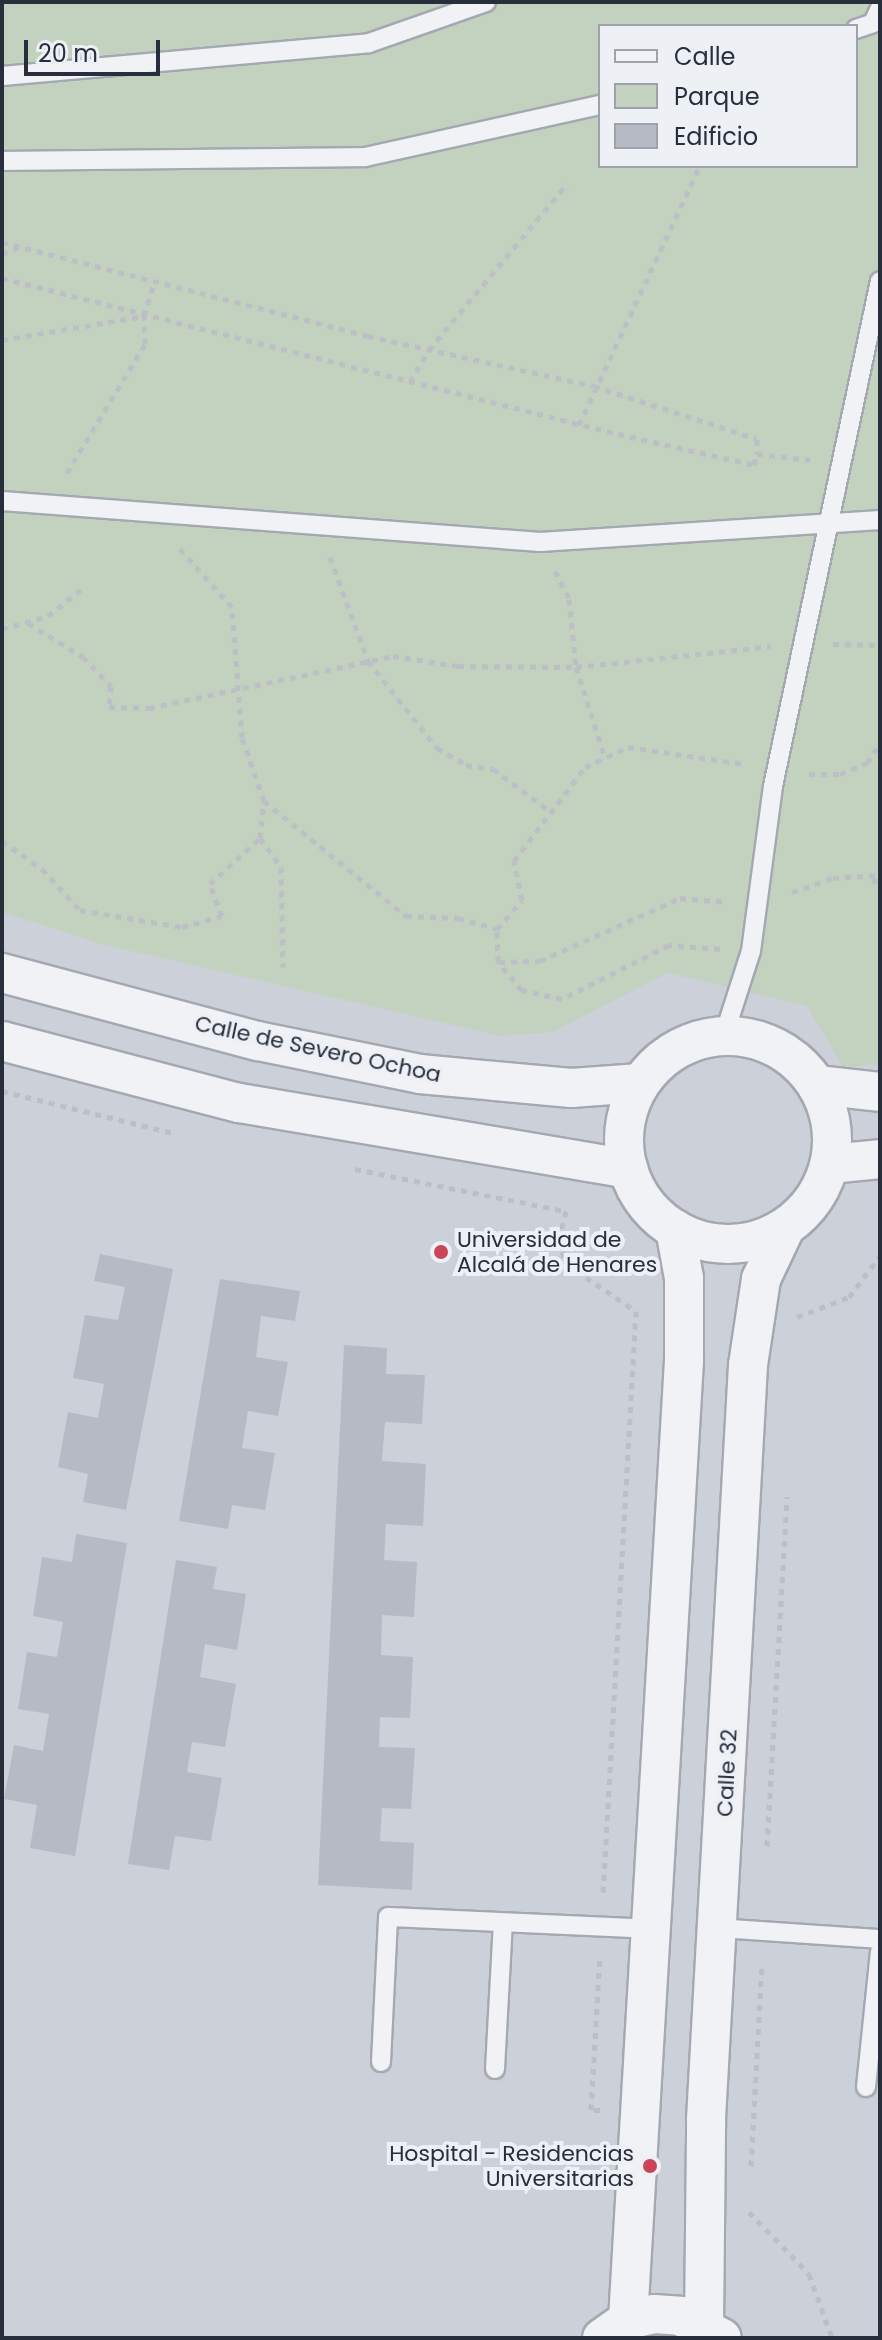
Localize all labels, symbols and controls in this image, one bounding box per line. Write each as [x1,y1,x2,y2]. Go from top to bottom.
scale bar [28,24,164,74]
legend [598,24,858,168]
text: 20 m [38,37,98,70]
text: Calle [674,40,735,73]
text: Parque [674,80,760,113]
text: Edificio [674,120,758,153]
street label: Calle de Severo Ochoa [193,1010,443,1088]
place label: Universidad de Alcalá de Henares [457,1226,657,1278]
marker: Universidad de Alcalá de Henares [432,1243,450,1261]
street label: Calle 32 [712,1728,742,1818]
place label: Hospital - Residencias Universitarias [389,2140,634,2192]
marker: Hospital - Residencias Universitarias [641,2157,659,2175]

